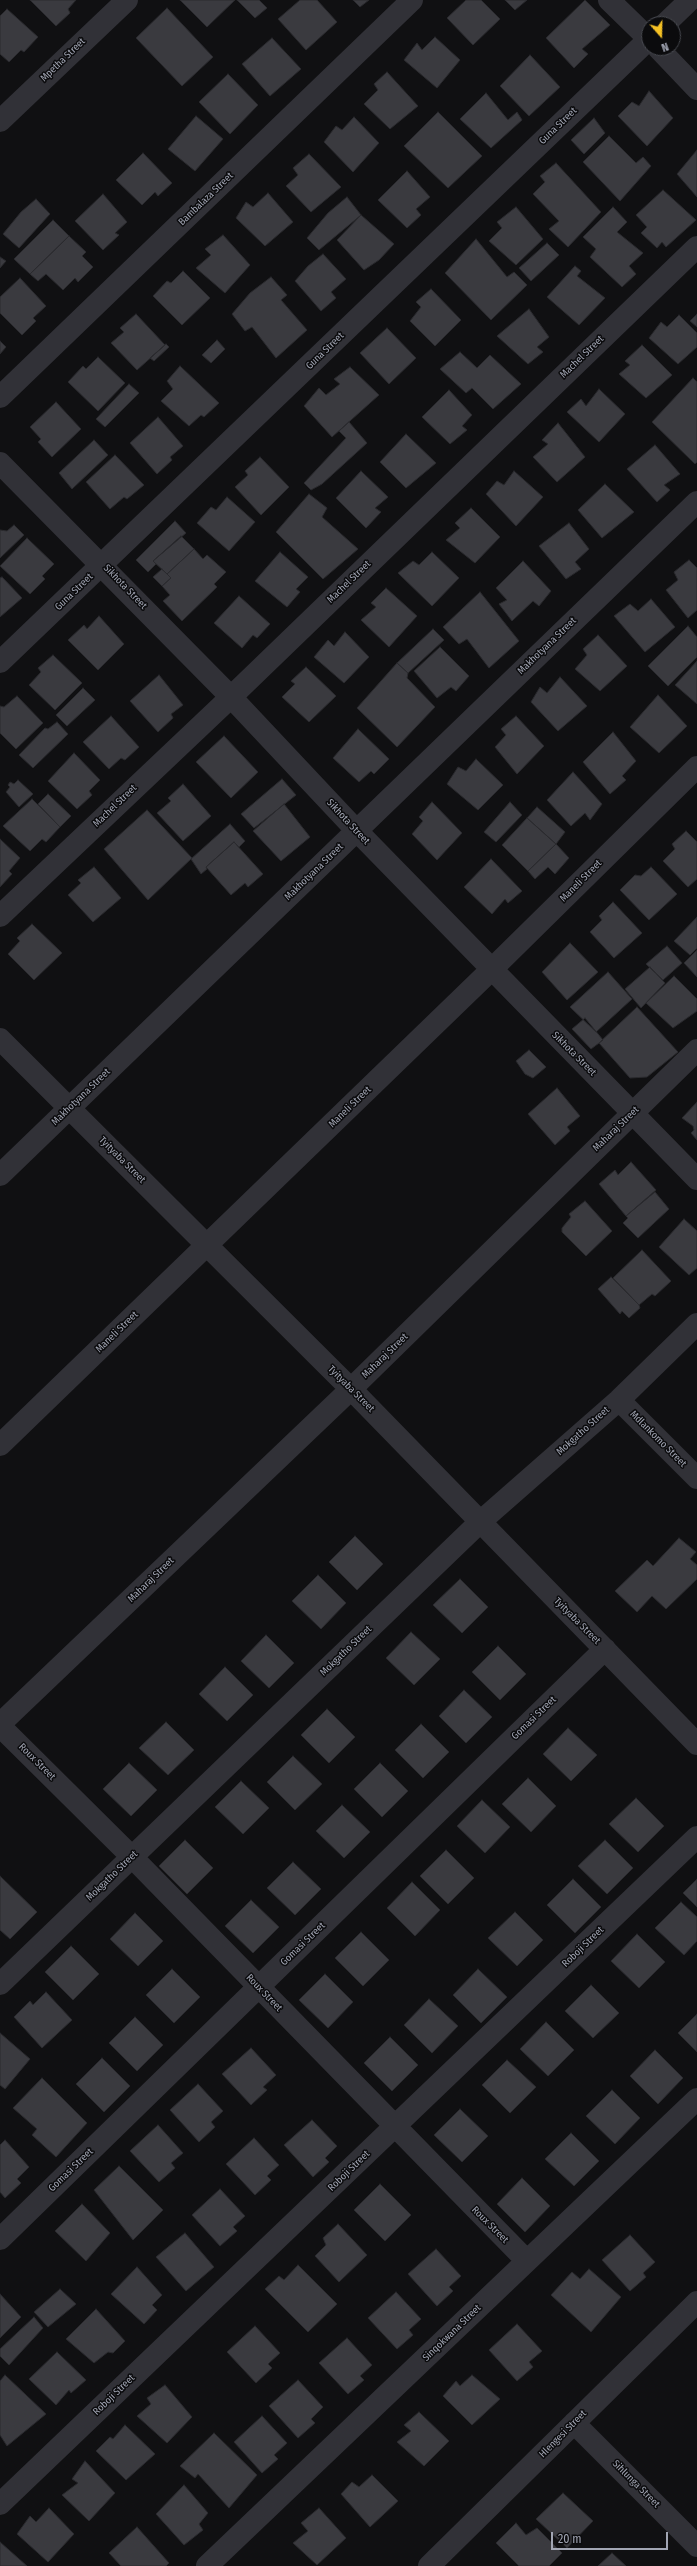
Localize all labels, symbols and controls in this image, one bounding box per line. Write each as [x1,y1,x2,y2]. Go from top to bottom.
north arrow [641,16,681,56]
street label: Mpetha Street [38,36,88,84]
text: N [660,40,670,54]
street label: Guna Street [537,105,579,147]
street label: Bambalaza Street [176,170,236,228]
street label: Guna Street [304,330,346,372]
street label: Machel Street [558,333,606,381]
street label: Machel Street [325,558,373,606]
street label: Sikhota Street [101,562,149,612]
street label: Guna Street [53,571,95,613]
street label: Makhotyana Street [515,615,579,677]
street label: Machel Street [91,782,139,830]
street label: Sikhota Street [324,797,372,847]
street label: Makhotyana Street [282,841,346,903]
street label: Maneli Street [558,858,604,904]
street label: Sikhota Street [549,1029,599,1079]
street label: Makhotyana Street [49,1066,113,1128]
street label: Maneli Street [326,1084,374,1130]
street label: Maharaj Street [590,1104,642,1154]
street label: Tyityaba Street [96,1134,148,1186]
street label: Maneli Street [93,1309,141,1355]
street label: Maharaj Street [359,1331,411,1381]
street label: Tyityaba Street [325,1363,377,1415]
street label: Mokgatho Street [554,1404,612,1458]
street label: Mdlankomo Street [627,1408,689,1470]
street label: Maharaj Street [125,1555,177,1605]
street label: Tyityaba Street [551,1595,603,1647]
street label: Mokgatho Street [318,1623,374,1679]
street label: Gomasi Street [509,1694,559,1742]
street label: Roux Street [16,1741,58,1783]
street label: Mokgatho Street [84,1848,140,1904]
street label: Gomasi Street [278,1920,328,1968]
street label: Roboji Street [560,1924,606,1970]
street label: Roux Street [243,1972,285,2014]
street label: Gomasi Street [46,2146,96,2194]
street label: Roboji Street [326,2148,372,2194]
street label: Roux Street [469,2204,511,2246]
street label: Sinqokwana Street [420,2302,484,2364]
street label: Roboji Street [91,2372,137,2418]
street label: Hlengesi Street [537,2408,589,2460]
street label: Sihlunga Street [610,2458,662,2510]
scale bar [553,2524,670,2550]
text: 20 m [558,2532,582,2546]

